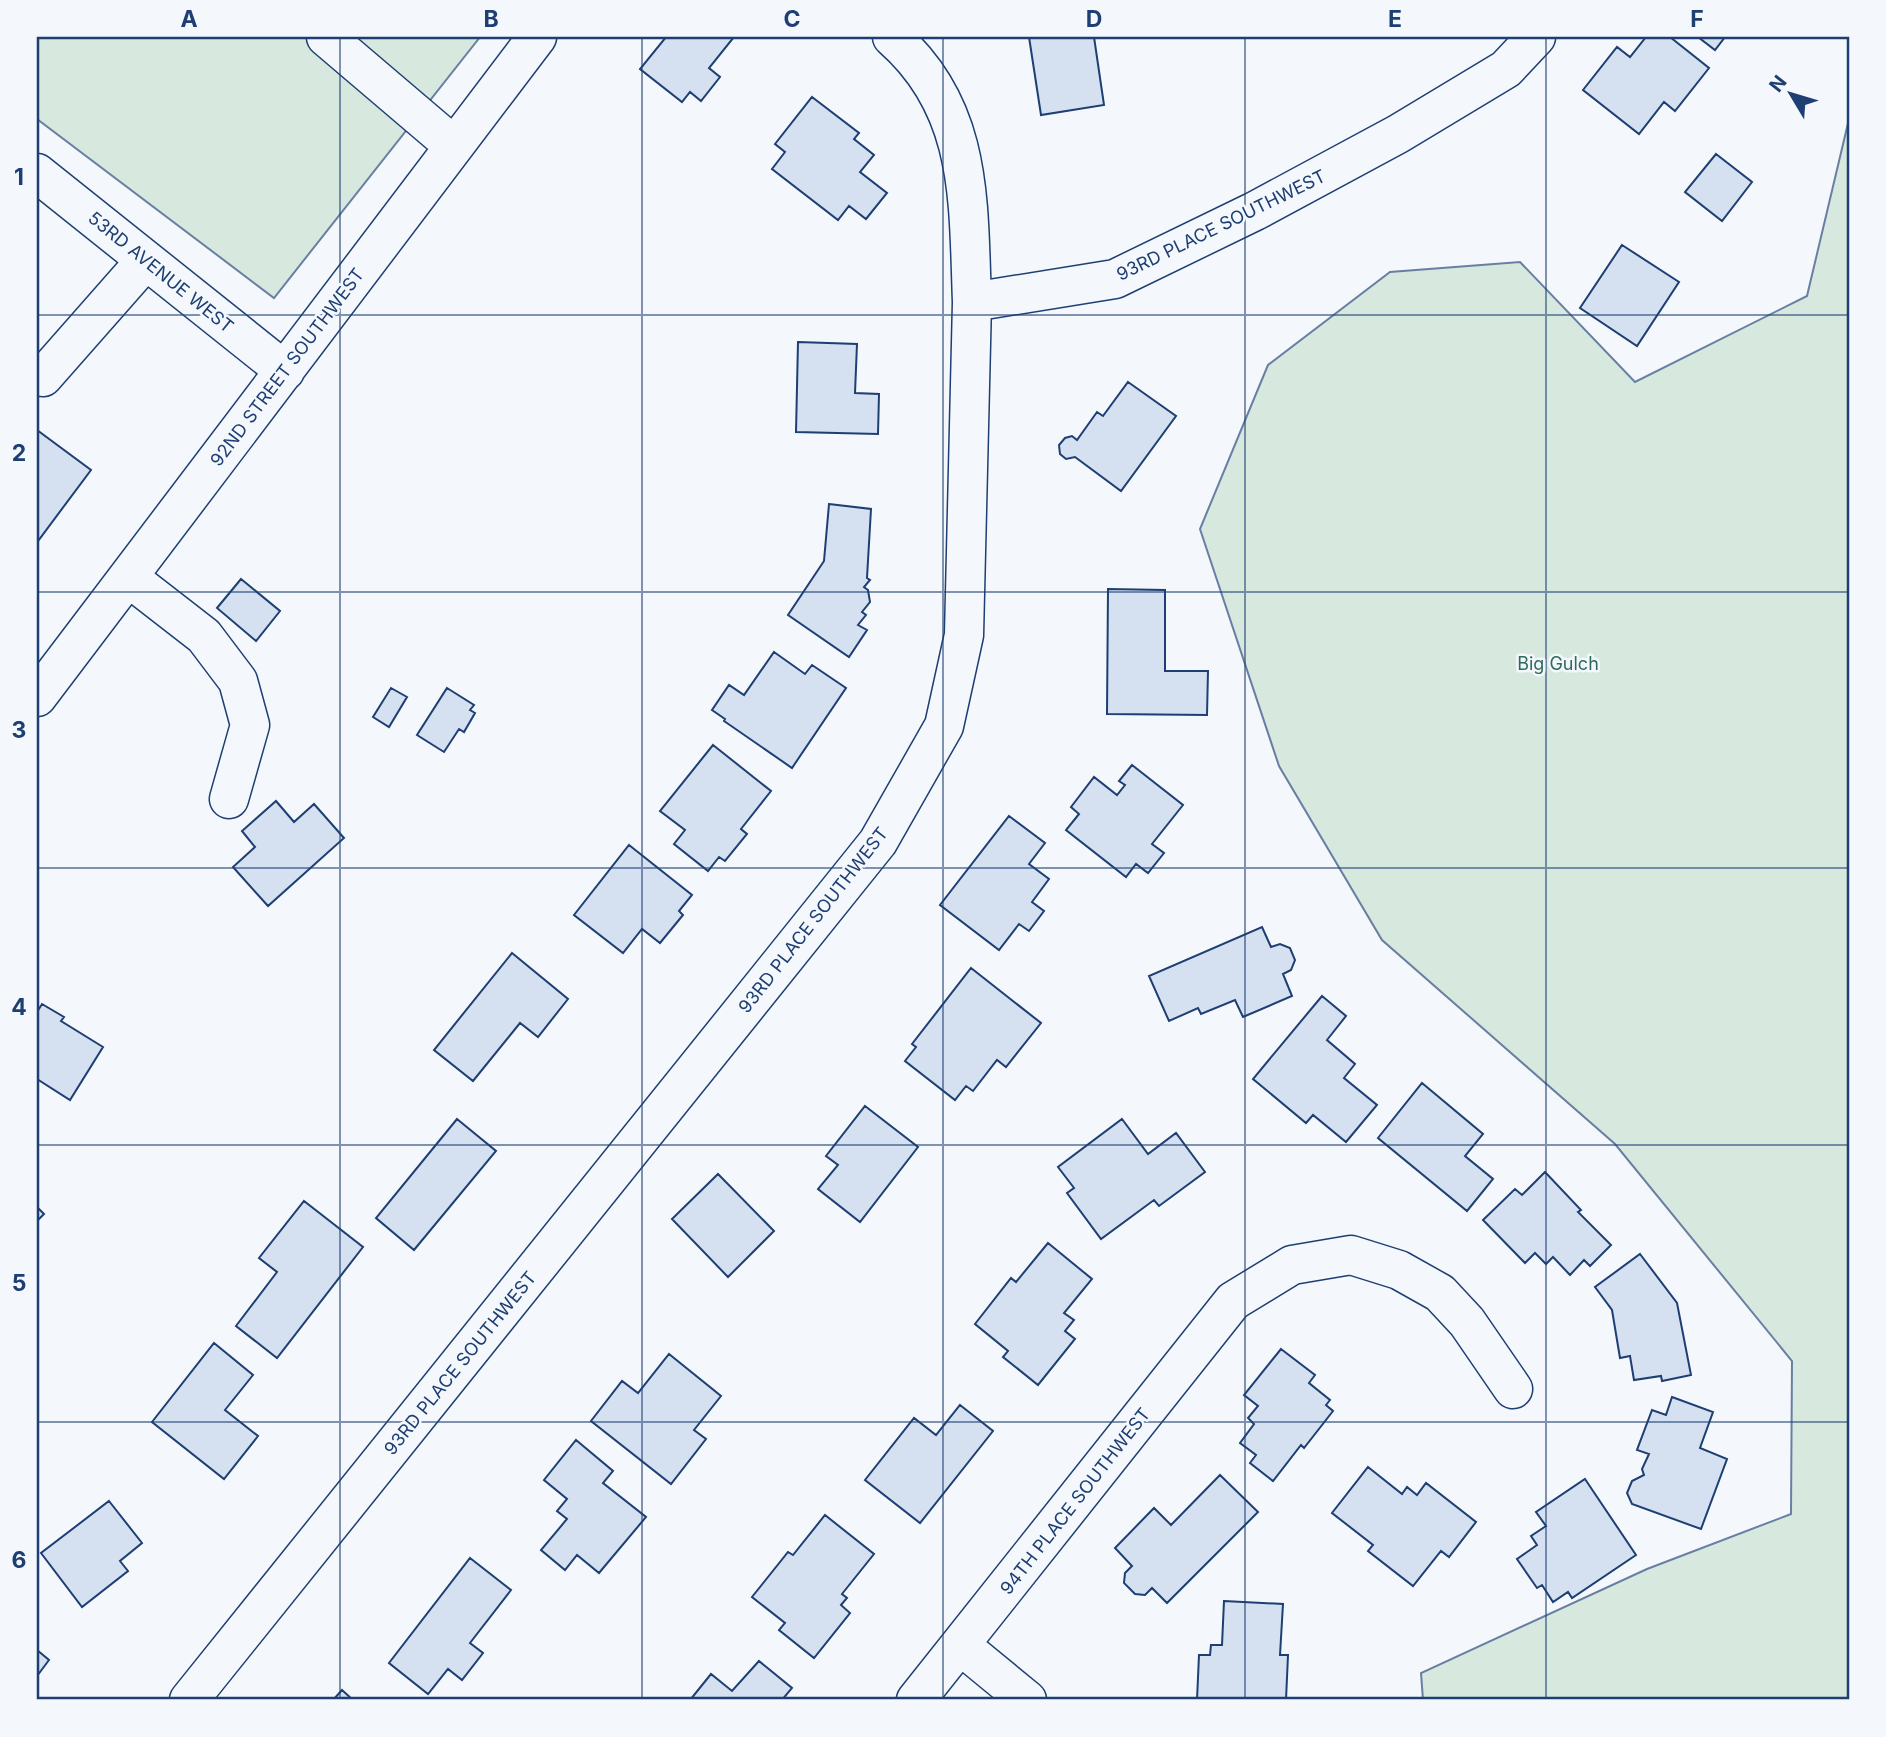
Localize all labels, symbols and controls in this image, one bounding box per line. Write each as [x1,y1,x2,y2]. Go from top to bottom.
text: A [180,5,198,33]
text: B [483,5,499,33]
text: C [783,5,801,33]
text: D [1086,5,1102,33]
text: E [1388,5,1402,33]
text: F [1690,5,1704,33]
north arrow [1756,60,1826,130]
text: N [1764,71,1792,97]
text: 1 [14,163,24,191]
street label: 93RD PLACE SOUTHWEST [1113,165,1329,285]
street label: 53RD AVENUE WEST [84,207,238,337]
street label: 92ND STREET SOUTHWEST [206,264,368,470]
text: 2 [12,439,26,467]
park label: Big Gulch [1517,653,1599,674]
text: 3 [12,716,26,744]
street label: 93RD PLACE SOUTHWEST [734,823,892,1017]
text: 4 [11,993,27,1021]
street label: 93RD PLACE SOUTHWEST [380,1267,540,1459]
text: 5 [12,1269,26,1297]
street label: 94TH PLACE SOUTHWEST [996,1404,1154,1598]
text: 6 [12,1546,26,1574]

